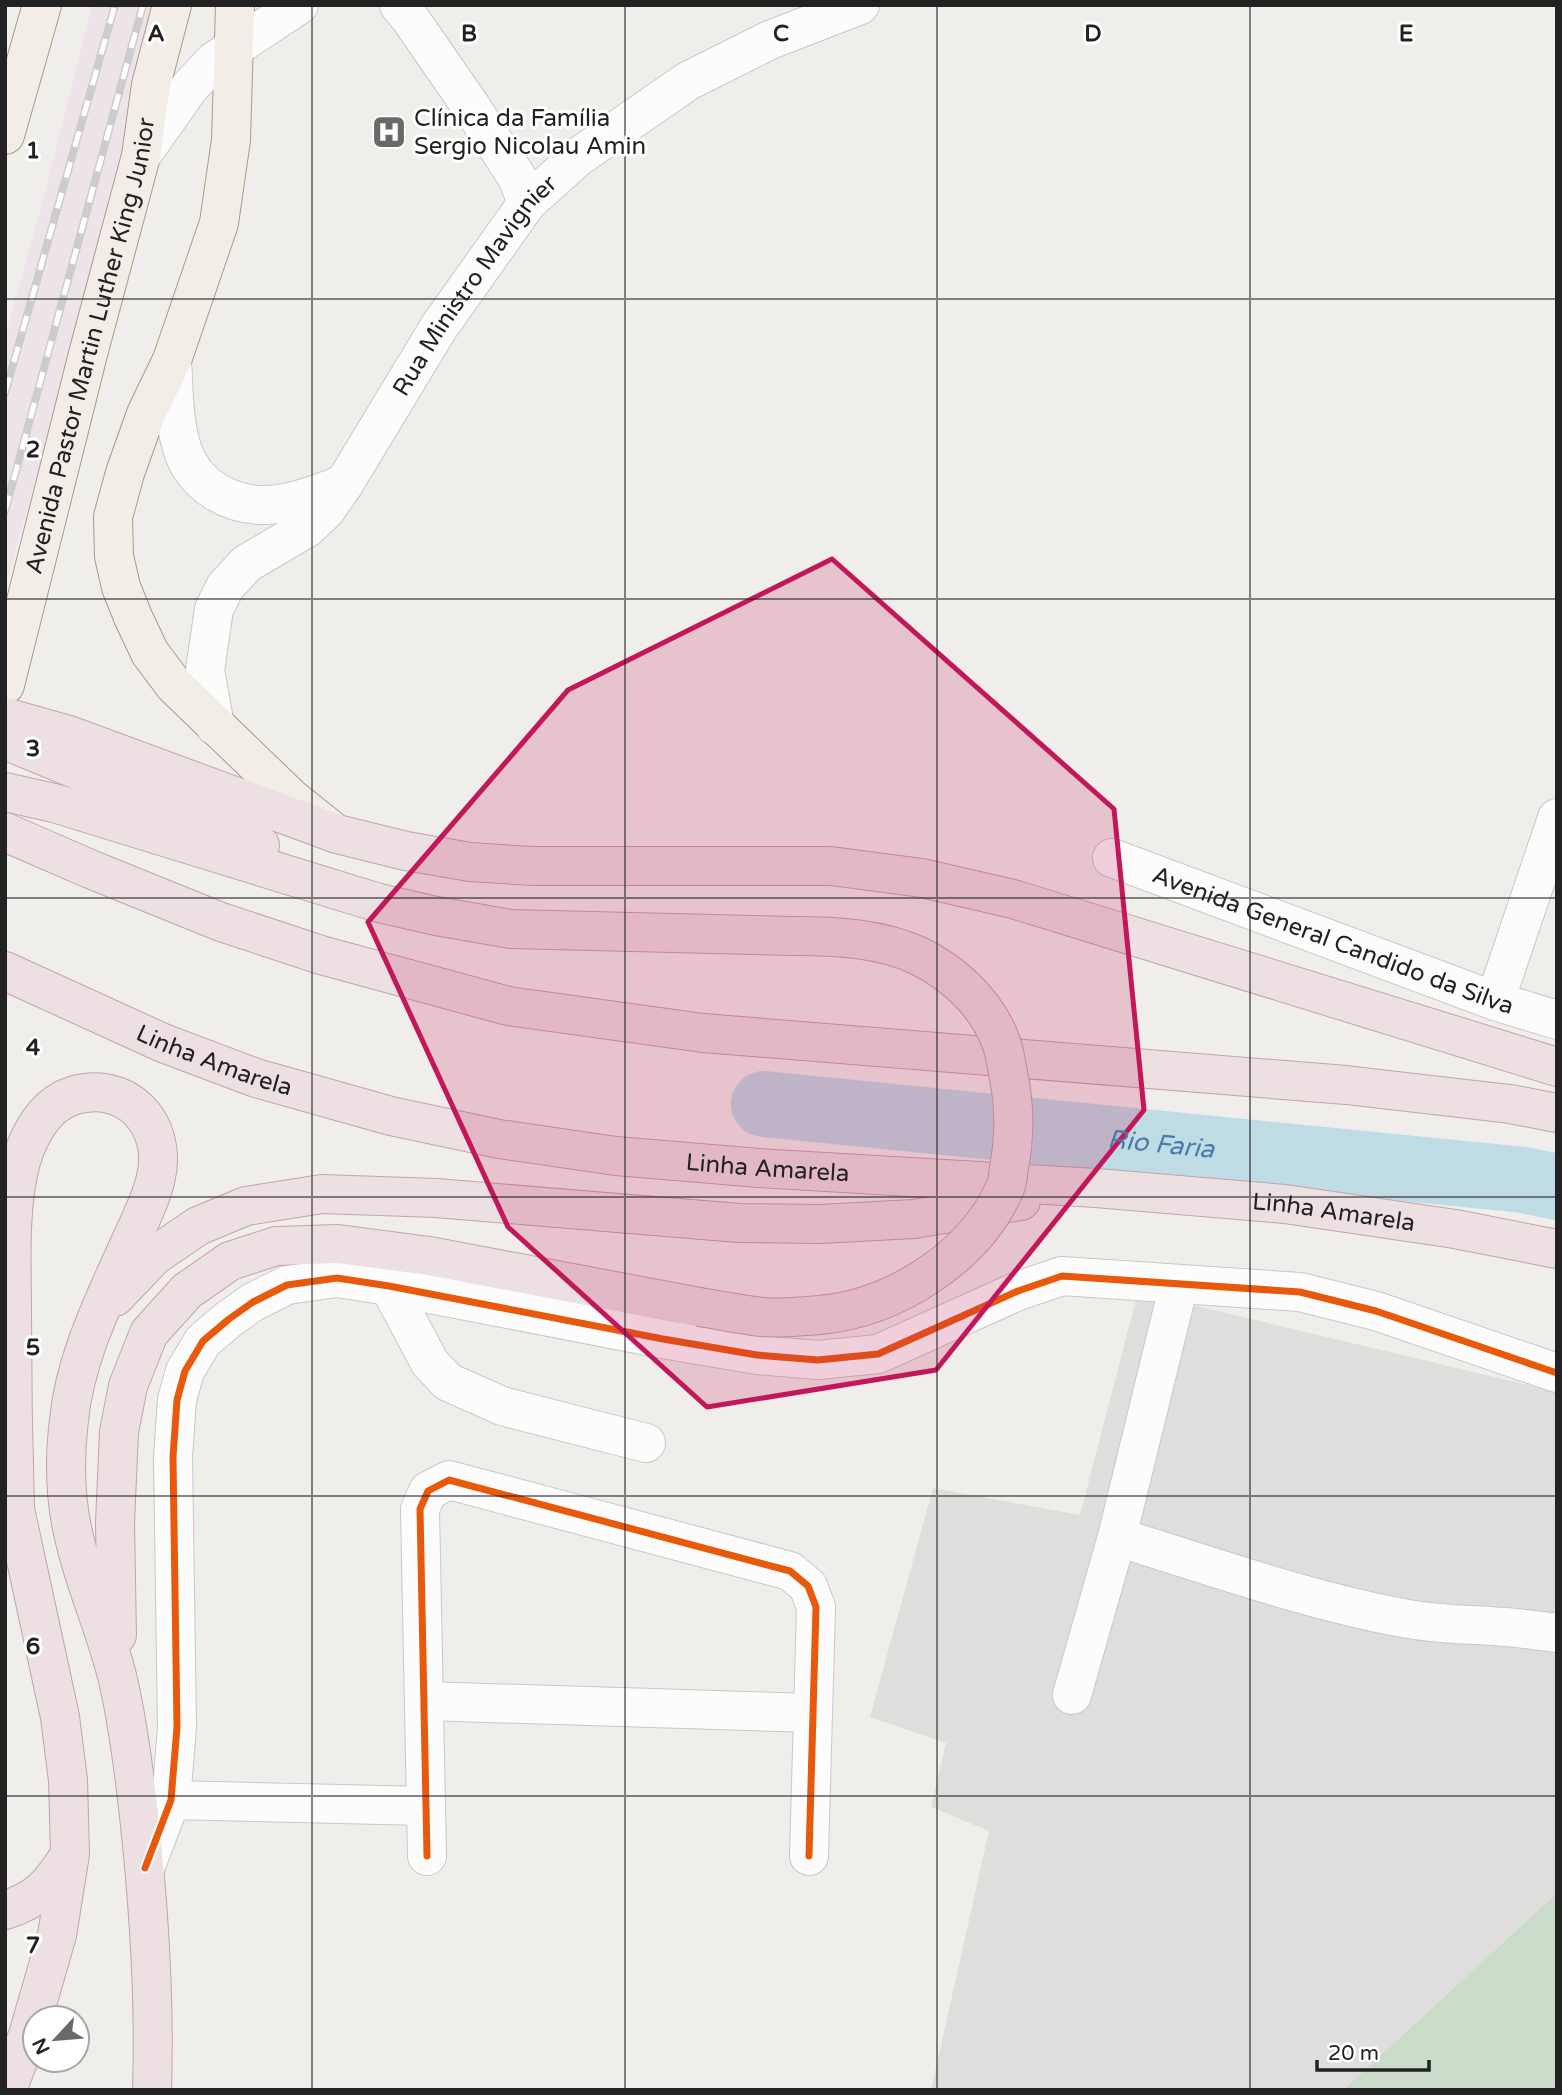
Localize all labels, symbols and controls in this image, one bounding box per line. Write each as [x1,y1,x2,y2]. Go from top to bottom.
text: A [147,20,165,48]
text: B [461,20,477,48]
text: C [773,20,789,48]
text: D [1084,20,1102,48]
text: E [1399,20,1413,48]
place label: Clínica da Família Sergio Nicolau Amin [414,104,646,161]
hospital icon: Clínica da Família Sergio Nicolau Amin [370,113,408,151]
street label: Avenida Pastor Martin Luther King Junior [19,115,161,577]
text: 1 [26,137,40,165]
street label: Rua Ministro Mavignier [386,168,563,401]
text: 2 [26,436,40,464]
text: 3 [26,735,40,763]
street label: Avenida General Candido da Silva [1149,860,1517,1020]
street label: Linha Amarela [132,1018,296,1102]
text: 4 [26,1034,41,1062]
water label: Rio Faria [1106,1123,1217,1165]
street label: Linha Amarela [685,1147,850,1188]
street label: Linha Amarela [1251,1187,1417,1237]
text: 5 [26,1334,40,1362]
text: 6 [26,1633,40,1661]
text: 7 [26,1932,40,1960]
north arrow [21,2004,91,2074]
scale bar [1317,2028,1429,2072]
text: N [28,2034,55,2058]
text: 20 m [1328,2041,1379,2066]

